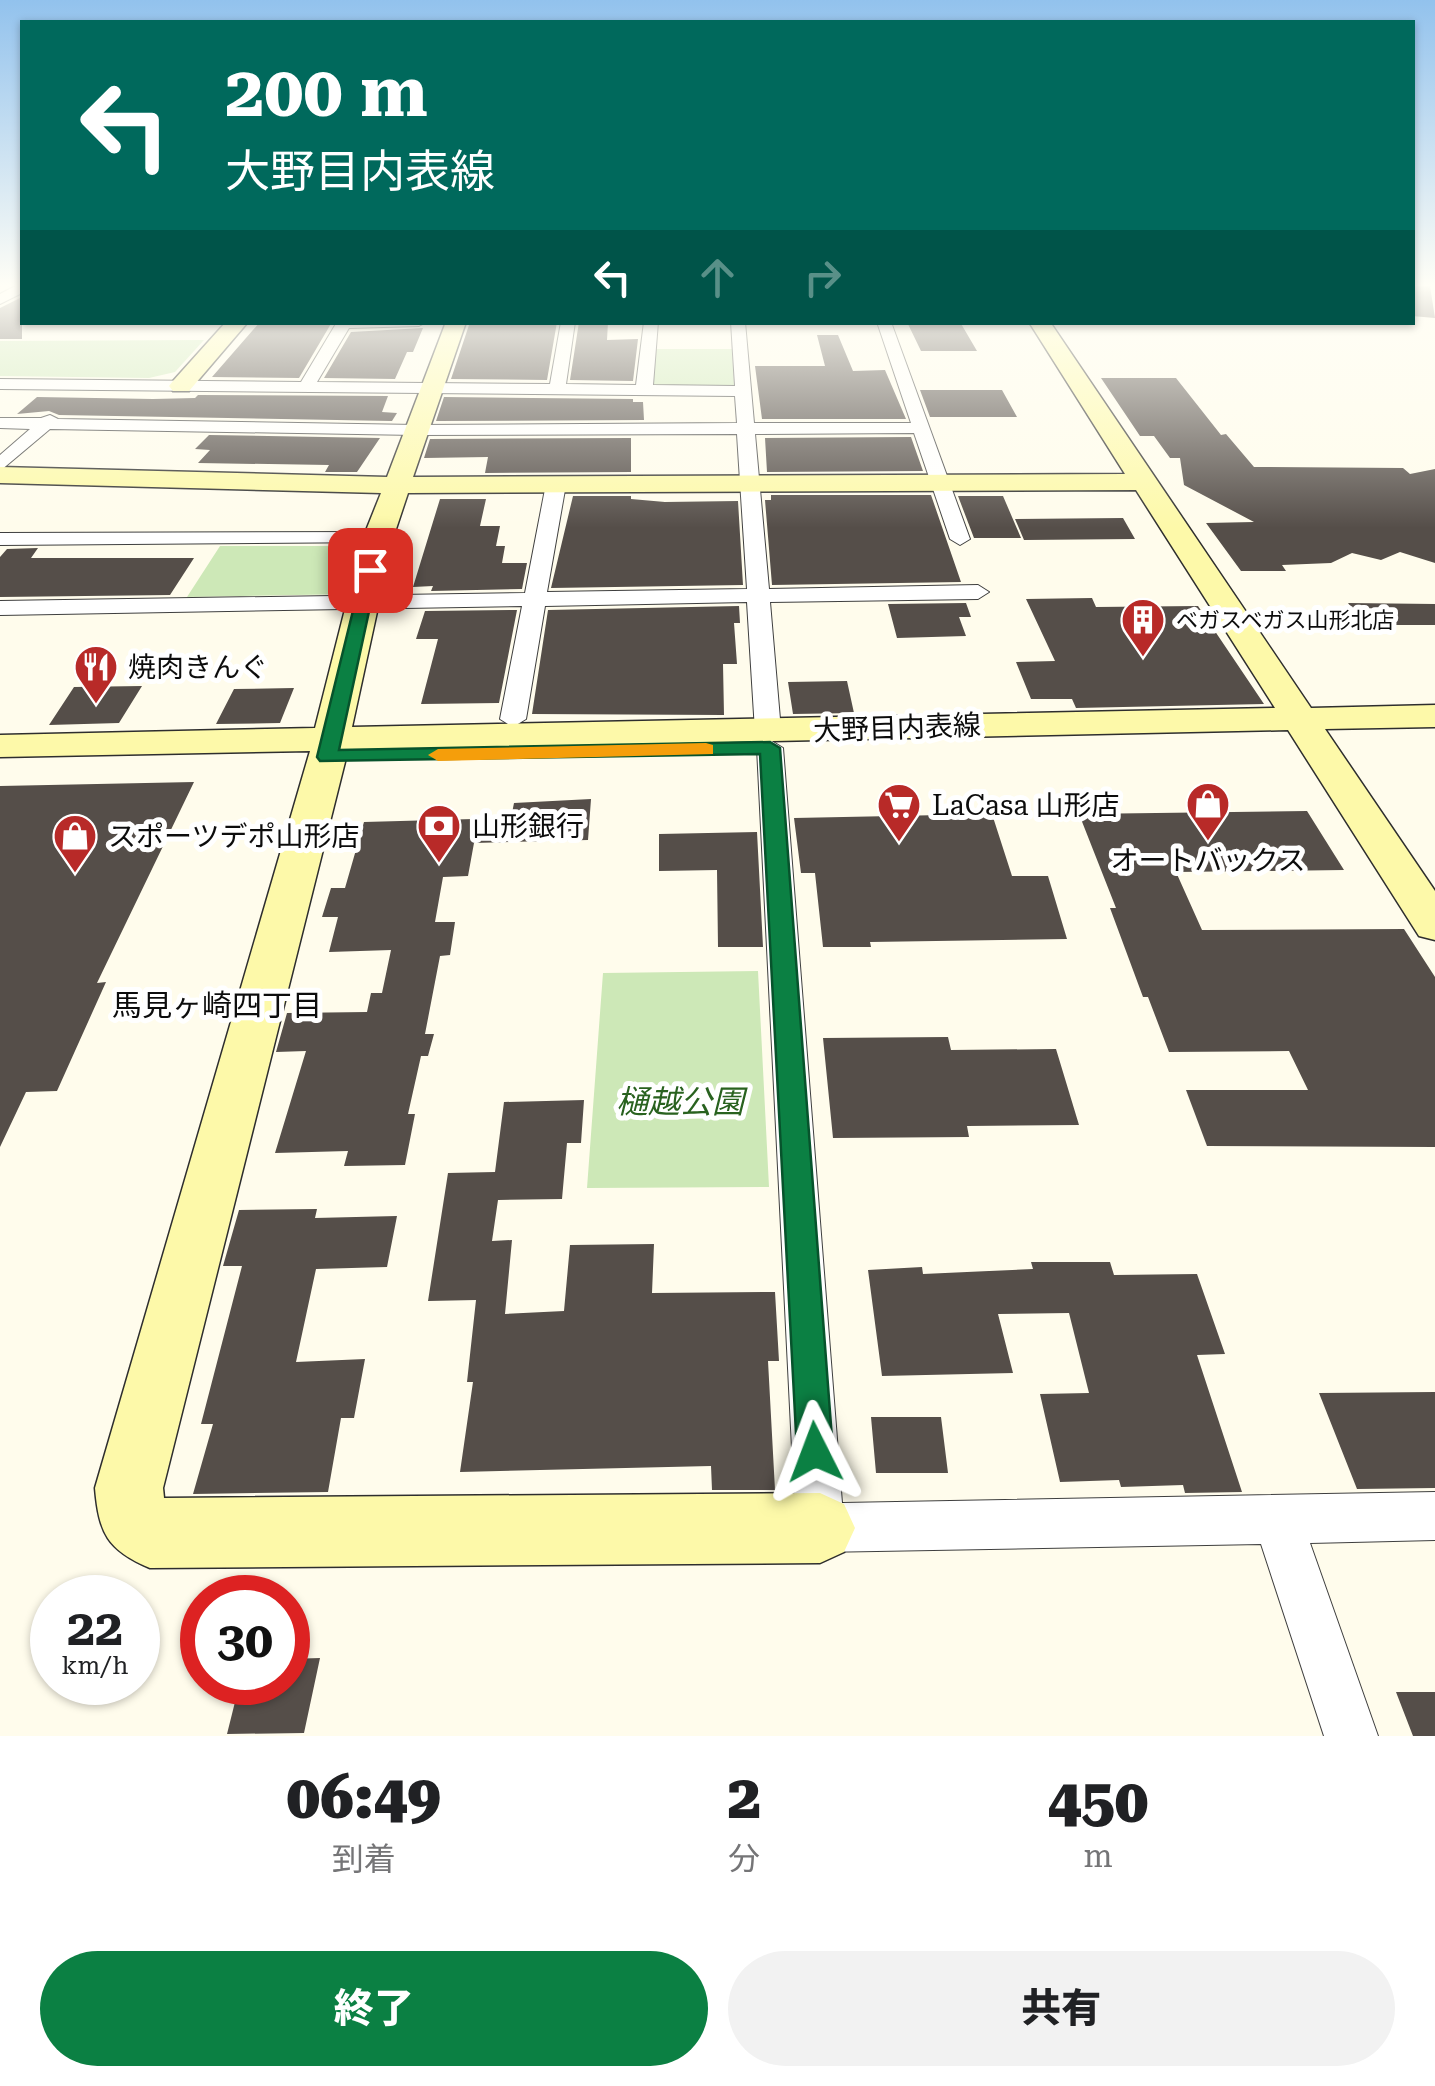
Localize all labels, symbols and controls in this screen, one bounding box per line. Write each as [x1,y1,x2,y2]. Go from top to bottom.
text: 200 m [225,51,428,133]
icon: left [60,60,190,190]
text: 大野目内表線 [225,145,495,198]
icon: left [585,250,640,305]
icon: ahead [690,250,745,305]
icon: right [795,250,850,305]
pin [328,528,413,613]
icon: arrive [343,543,398,598]
building icon: ベガスベガス山形北店 [1120,597,1166,658]
place label: ベガスベガス山形北店 [1176,608,1394,633]
restaurant icon: 焼肉きんぐ [73,644,119,705]
place label: 焼肉きんぐ [128,651,268,684]
street label: 大野目内表線 [812,709,982,747]
shop icon: オートバックス [1185,781,1231,842]
supermarket icon: LaCasa 山形店 [876,782,922,843]
place label: LaCasa 山形店 [932,789,1119,822]
bank icon: 山形銀行 [416,803,462,864]
place label: 山形銀行 [472,810,584,843]
shop icon: スポーツデポ山形店 [52,813,98,874]
place label: スポーツデポ山形店 [108,820,359,853]
place label: オートバックス [1110,844,1306,877]
district label: 馬見ヶ崎四丁目 [112,988,322,1023]
park label: 樋越公園 [616,1083,748,1121]
position arrow [763,1400,867,1504]
speed limit sign: 30 [180,1575,310,1705]
text: 22 [67,1599,123,1657]
text: km/h [62,1651,128,1680]
text: 06:49 [287,1762,441,1833]
text: 2 [727,1762,761,1833]
text: 450 [1048,1766,1148,1837]
text: m [1083,1837,1113,1875]
text: 到着 [332,1840,396,1878]
text: 分 [728,1840,760,1878]
button: 終了 [40,1951,708,2066]
button: 共有 [728,1951,1395,2066]

